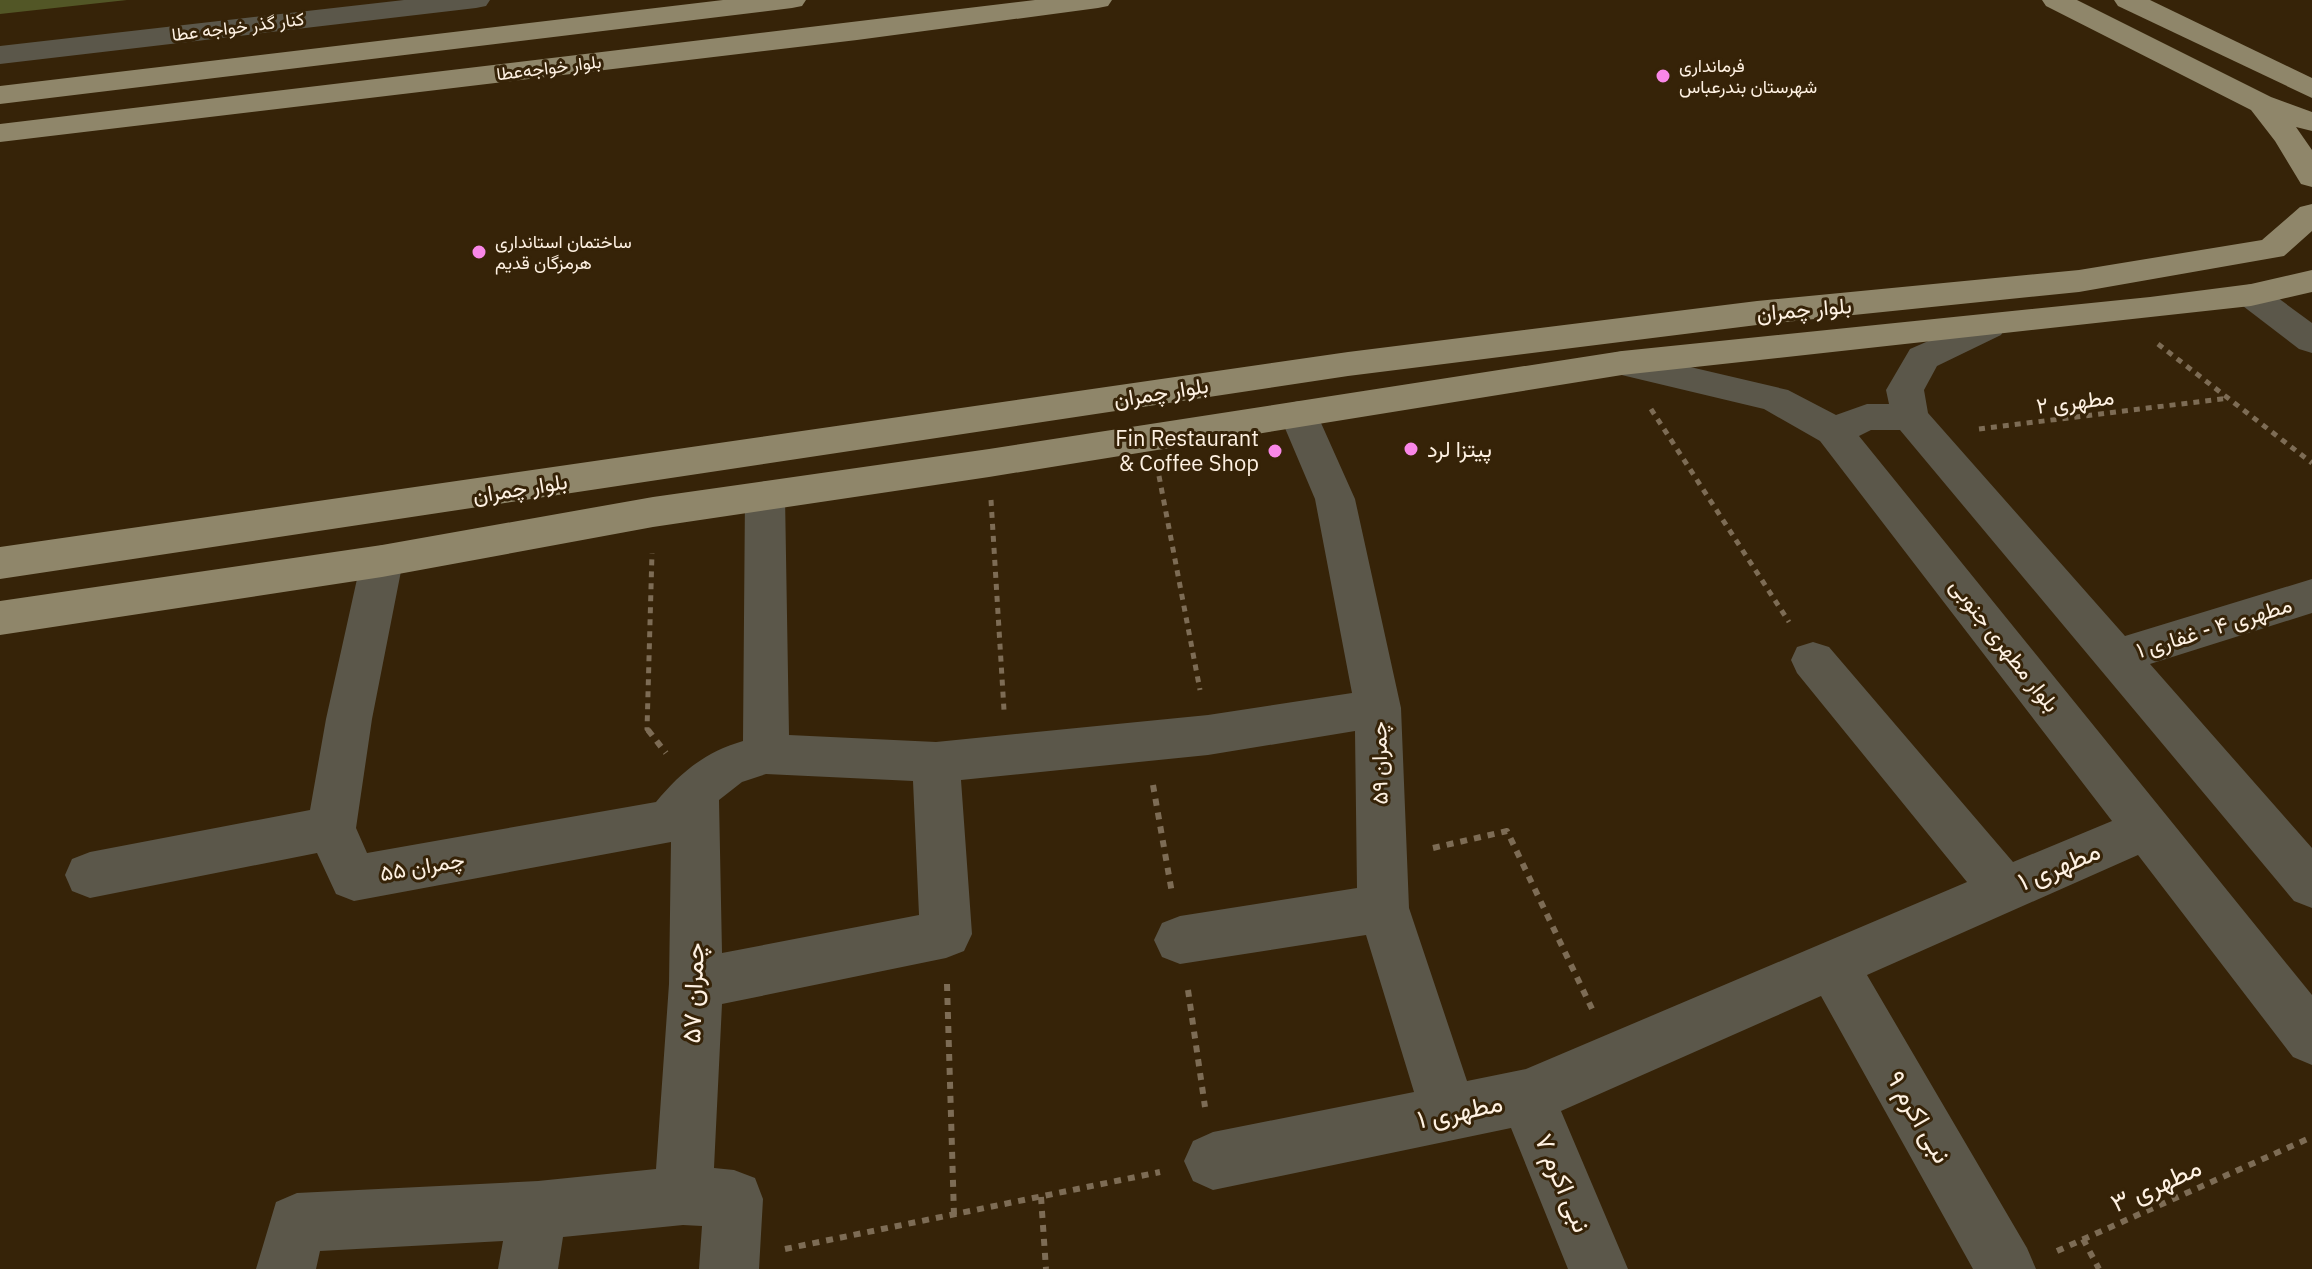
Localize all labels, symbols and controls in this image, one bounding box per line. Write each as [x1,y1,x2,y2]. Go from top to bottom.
street label: کنار گذر خواجه عطا [170,7,305,46]
street label: بلوار خواجه‌عطا [495,50,603,85]
place label: فرمانداری شهرستان بندرعباس [1679,54,1817,98]
marker: فرمانداری شهرستان بندرعباس [1654,67,1672,85]
place label: ساختمان استانداری هرمزگان قدیم [495,230,632,275]
marker: ساختمان استانداری هرمزگان قدیم [470,243,488,261]
street label: بلوار چمران [1755,290,1853,328]
street label: بلوار چمران [1112,370,1210,414]
street label: مطهری ۲ [2034,381,2116,420]
place label: Fin Restaurant & Coffee Shop [1115,423,1259,477]
place label: پیتزا لرد [1427,434,1492,464]
marker: پیتزا لرد [1402,440,1420,458]
marker: Fin Restaurant & Coffee Shop [1266,442,1284,460]
street label: بلوار چمران [471,466,569,510]
street label: بلوار مطهری جنوبی [1944,572,2067,718]
street label: مطهری ۴ - غفاری ۱ [2132,589,2295,664]
street label: چمران ۵۹ [1363,721,1395,805]
street label: مطهری ۱ [2012,833,2105,898]
street label: چمران ۵۵ [377,844,467,888]
street label: چمران ۵۷ [673,942,713,1044]
street label: نبی اکرم ۹ [1879,1064,1960,1169]
street label: مطهری ۱ [1414,1084,1506,1136]
street label: نبی اکرم ۷ [1527,1128,1600,1238]
street label: مطهری ۳ [2105,1149,2206,1219]

